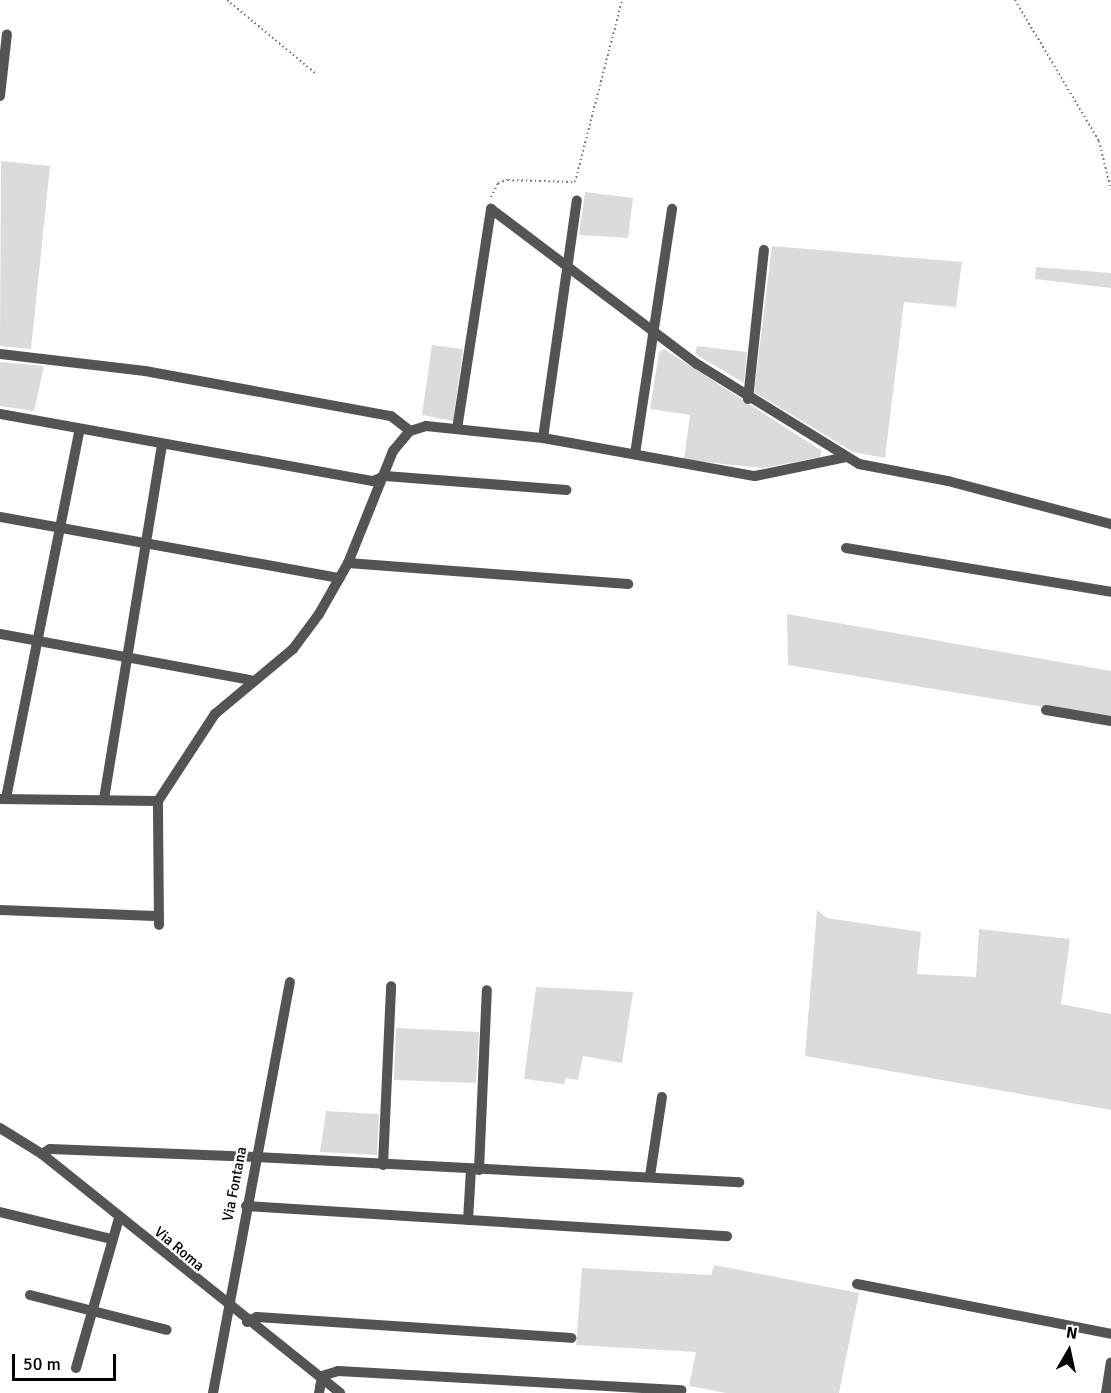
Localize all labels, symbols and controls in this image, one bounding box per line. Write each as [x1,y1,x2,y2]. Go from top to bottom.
street label: Via Fontana [219,1145,251,1223]
street label: Via Roma [150,1223,208,1275]
north arrow [1039,1321,1099,1381]
text: N [1065,1322,1079,1344]
scale bar [15,1342,118,1380]
text: 50 m [23,1353,61,1375]

